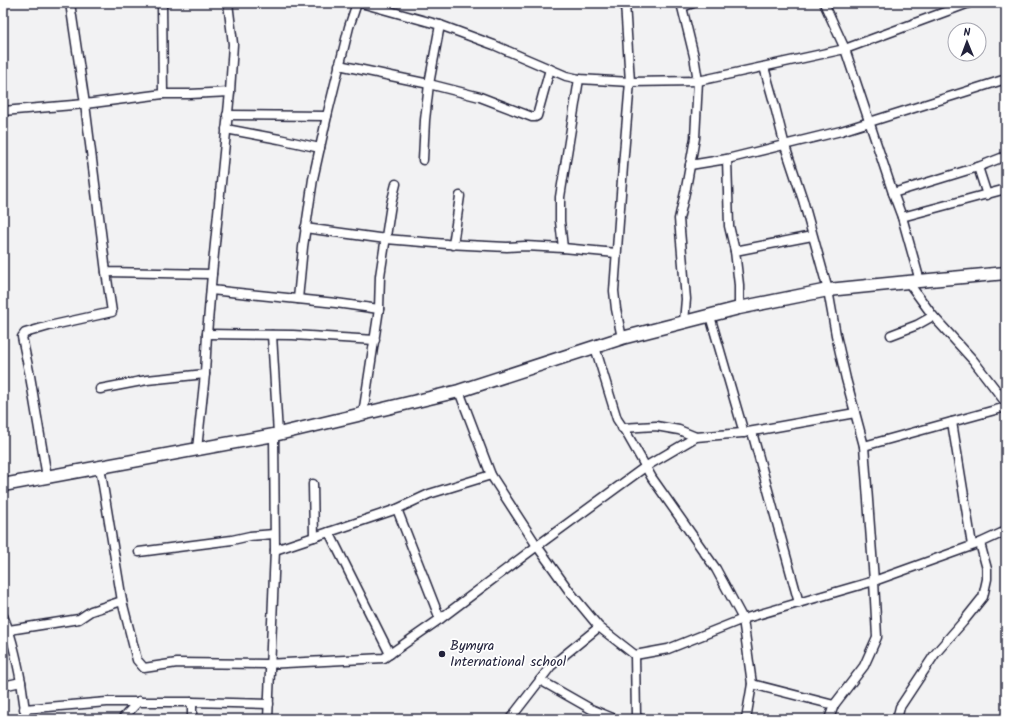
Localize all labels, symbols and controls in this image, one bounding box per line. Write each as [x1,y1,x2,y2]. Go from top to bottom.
north arrow [947,22,987,62]
text: N [963,24,971,42]
place label: Bymyra International school [450,635,567,673]
marker: Bymyra International school [437,649,447,659]

